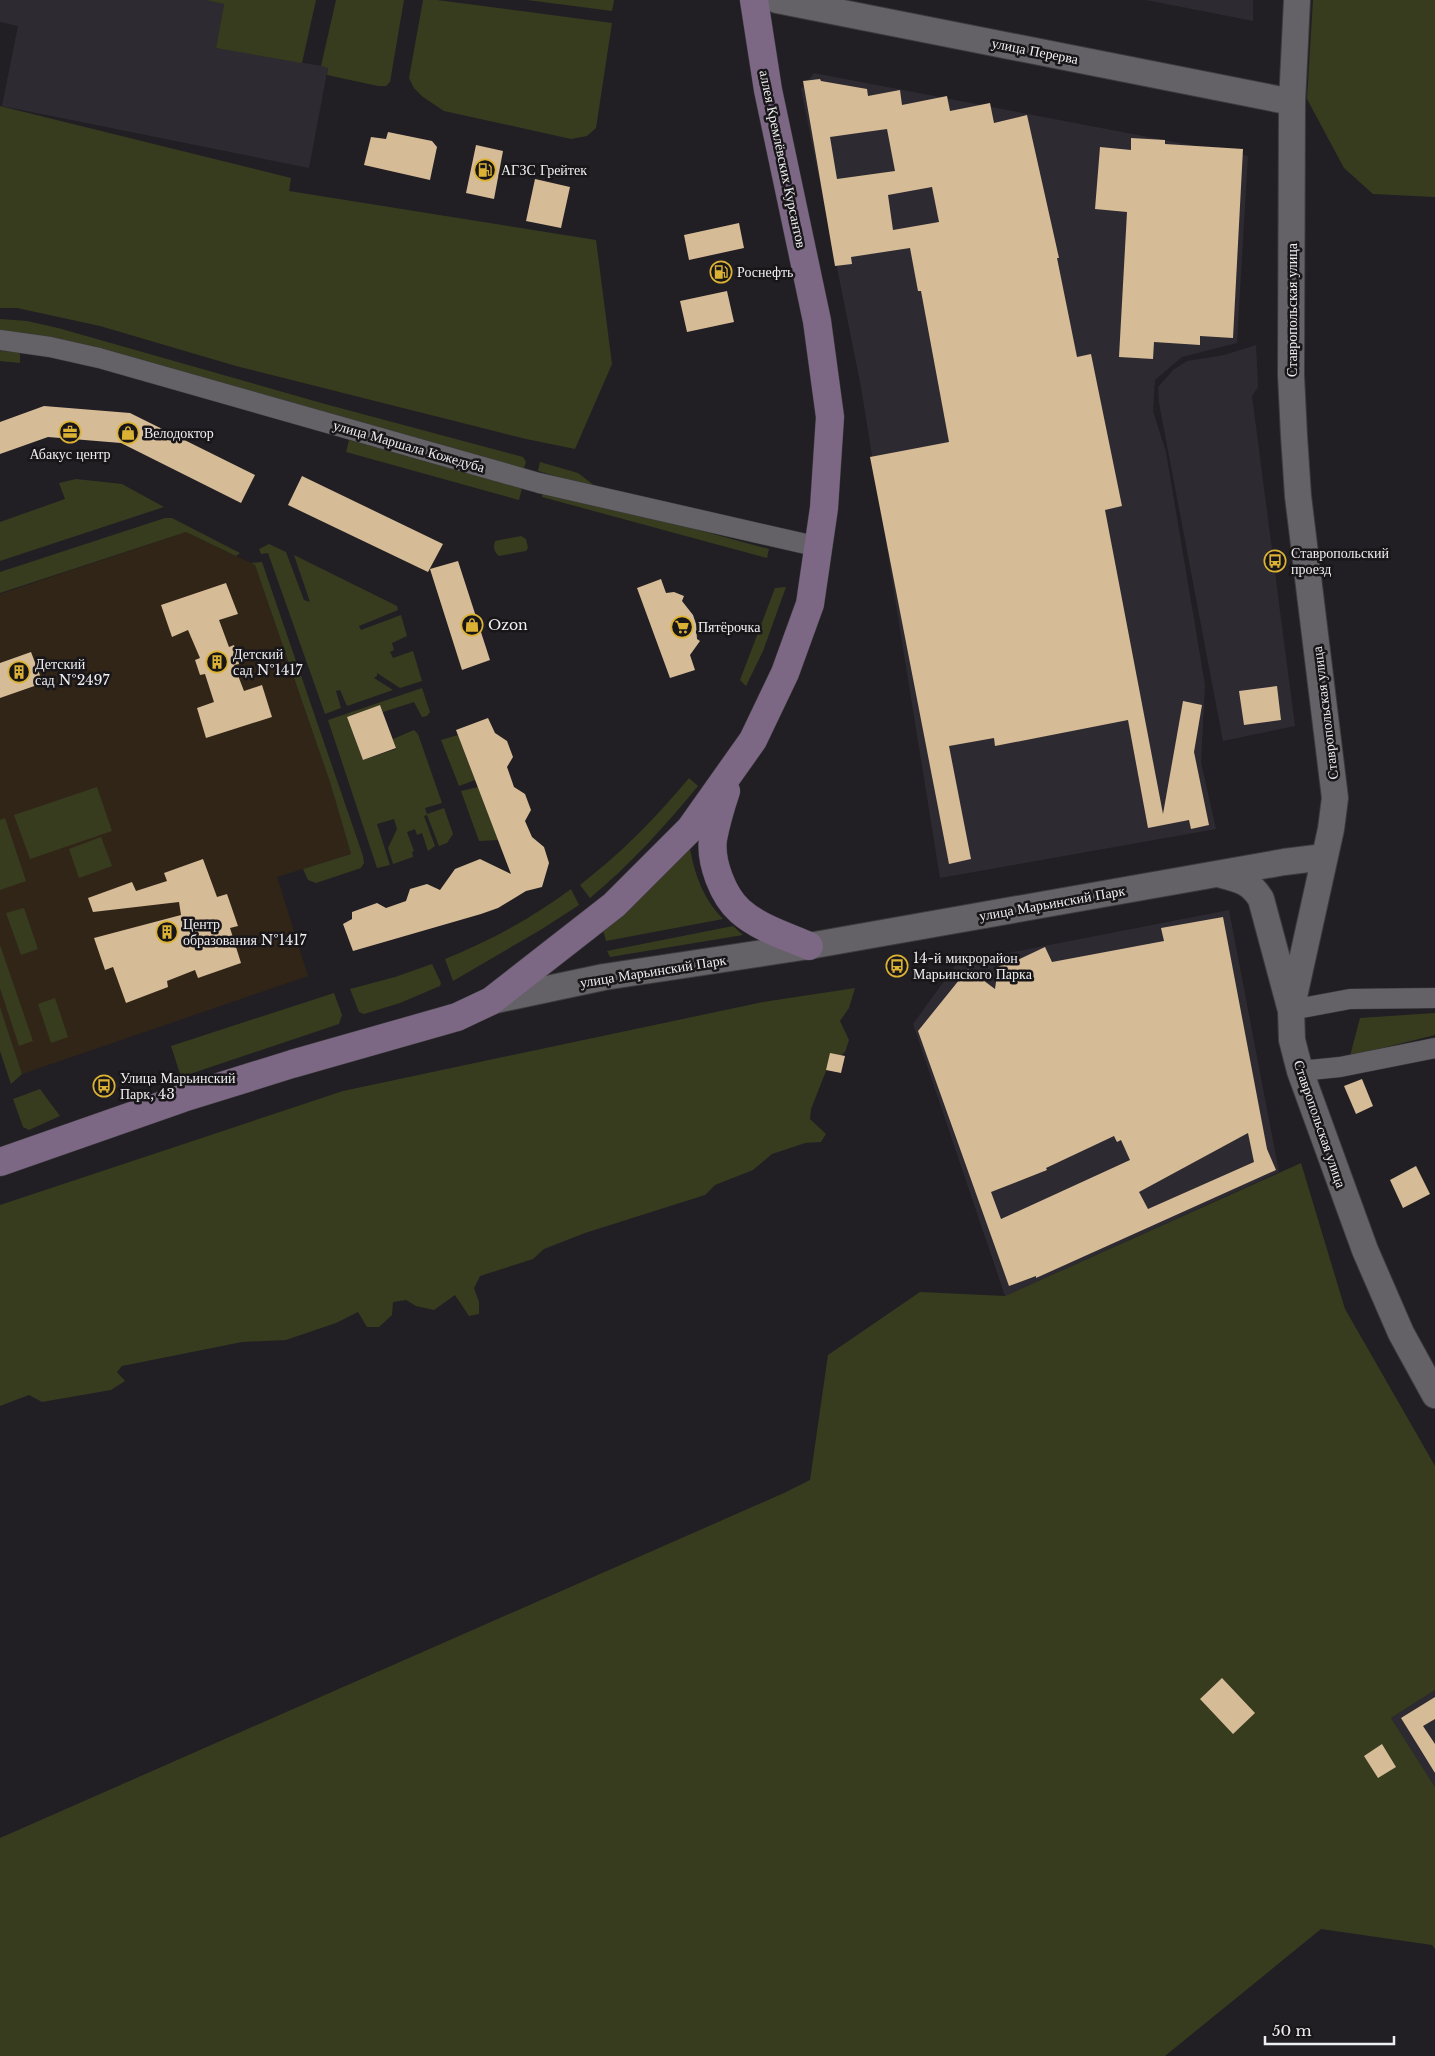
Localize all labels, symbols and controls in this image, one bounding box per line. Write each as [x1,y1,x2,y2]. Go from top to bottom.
street label: улица Перерва [990,34,1081,68]
street label: аллея Кремлёвских Курсантов [755,68,811,250]
fuel station icon: АГЗС Грейтек [473,158,497,182]
place label: АГЗС Грейтек [501,161,587,179]
street label: Ставропольская улица [1283,242,1301,377]
fuel station icon: Роснефть [709,260,733,284]
place label: Роснефть [737,263,793,281]
street label: улица Маршала Кожедуба [331,416,488,476]
office icon: Абакус центр [58,420,82,444]
shop icon: Велодоктор [116,421,140,445]
place label: Велодоктор [144,424,214,442]
place label: Абакус центр [29,445,111,463]
place label: Ставропольский проезд [1291,544,1389,578]
bus stop icon: Ставропольский проезд [1263,549,1287,573]
shop icon: Ozon [460,613,484,637]
supermarket icon: Пятёрочка [670,615,694,639]
place label: Ozon [488,616,528,634]
place label: Пятёрочка [698,618,761,636]
place label: Детский сад №1417 [233,645,303,679]
street label: Ставропольская улица [1308,645,1342,781]
building icon: Детский сад №1417 [205,650,229,674]
place label: Детский сад №2497 [35,655,111,689]
building icon: Детский сад №2497 [7,660,31,684]
street label: улица Марьинский Парк [978,881,1127,925]
place label: Центр образования №1417 [183,915,308,949]
building icon: Центр образования №1417 [155,920,179,944]
place label: 14-й микрорайон Марьинского Парка [913,949,1033,983]
street label: улица Марьинский Парк [579,951,728,991]
bus stop icon: 14-й микрорайон Марьинского Парка [885,954,909,978]
street label: Ставропольская улица [1290,1058,1351,1191]
place label: Улица Марьинский Парк, 43 [120,1069,236,1103]
bus stop icon: Улица Марьинский Парк, 43 [92,1074,116,1098]
scale bar [1265,2014,1394,2046]
text: 50 m [1272,2021,1312,2040]

